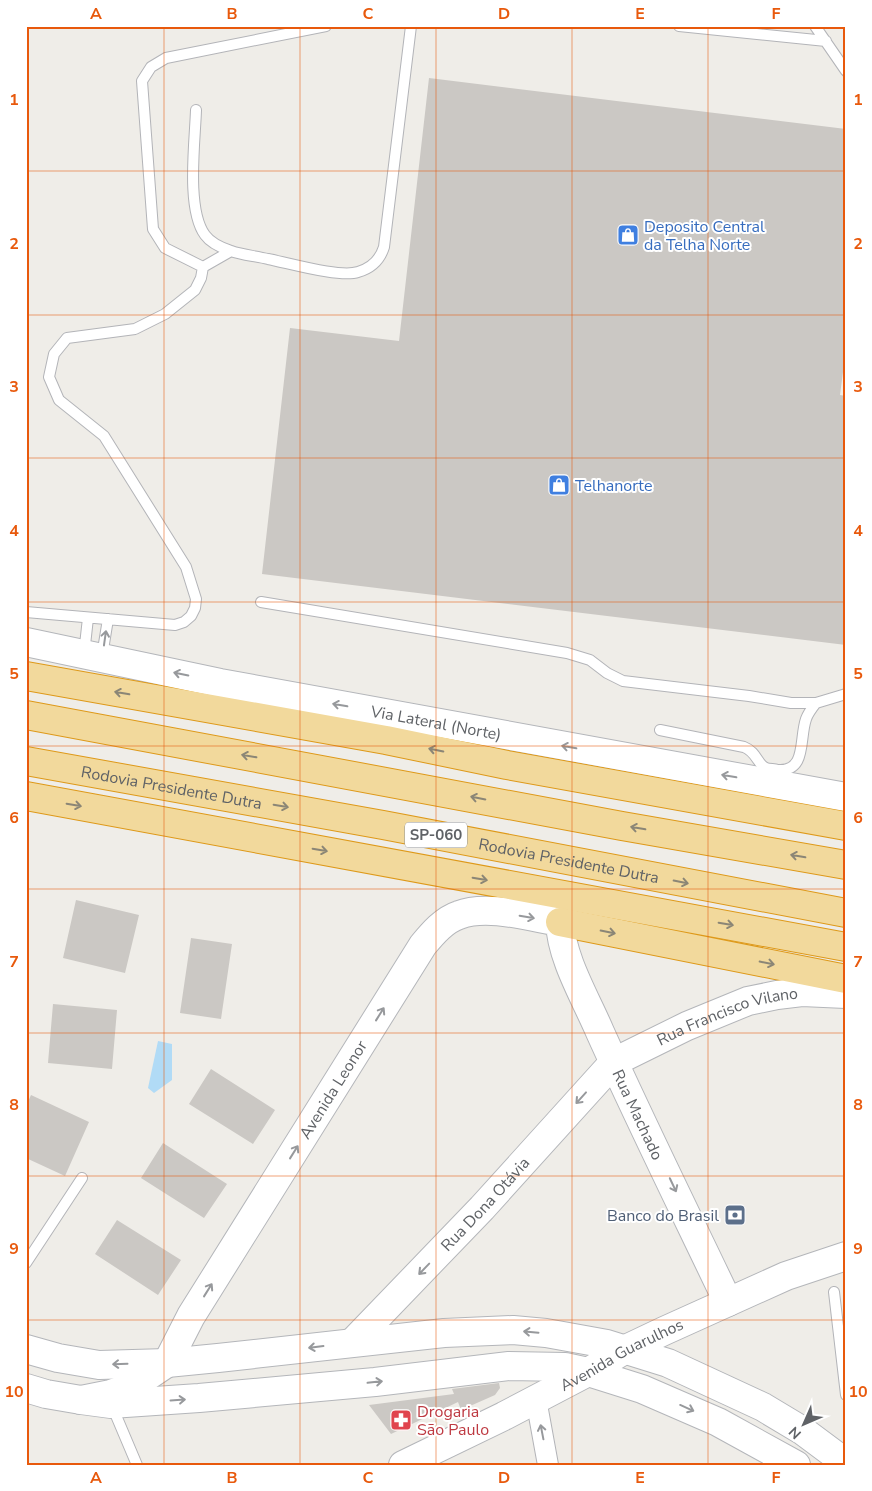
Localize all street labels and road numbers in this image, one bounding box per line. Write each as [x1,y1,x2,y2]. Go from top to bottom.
street label: Via Lateral (Norte) [368,700,503,746]
street label: Rodovia Presidente Dutra [79,761,264,815]
road number: SP-060 [405,822,467,848]
street label: Rodovia Presidente Dutra [477,833,661,889]
street label: Rua Francisco Vilano [653,983,799,1051]
street label: Avenida Leonor [294,1036,373,1143]
street label: Rua Machado [607,1066,668,1164]
street label: Rua Dona Otávia [436,1153,535,1257]
street label: Avenida Guarulhos [556,1314,687,1397]

